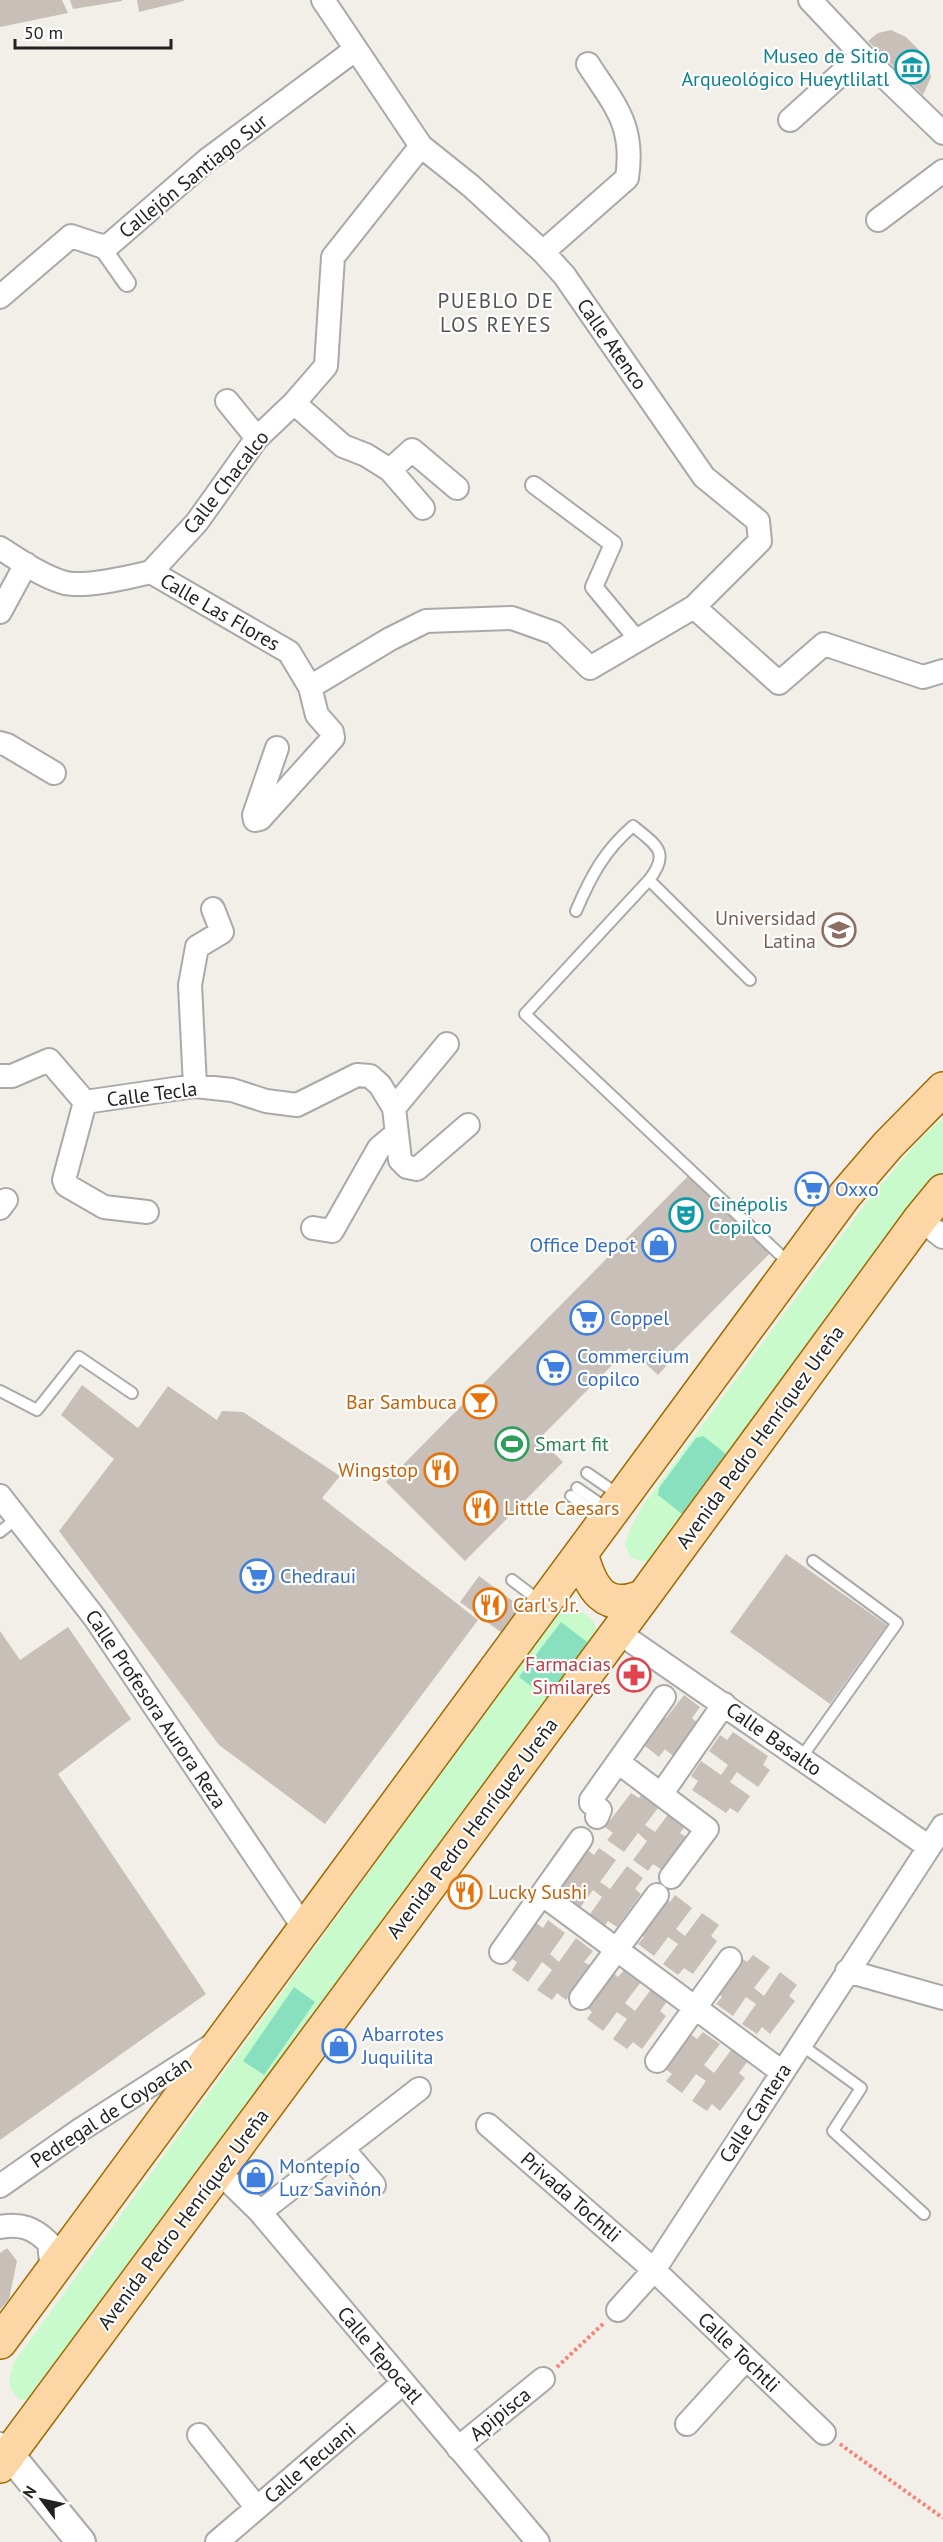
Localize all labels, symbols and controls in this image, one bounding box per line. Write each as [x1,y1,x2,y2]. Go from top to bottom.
scale bar [15,12,171,50]
text: 50 m [24,21,63,44]
place label: Museo de Sitio Arqueológico Hueytlilatl [681,43,889,92]
museum icon: Museo de Sitio Arqueológico Hueytlilatl [894,49,930,85]
street label: Callejón Santiago Sur [113,108,273,244]
district label: PUEBLO DE LOS REYES [438,287,554,338]
street label: Calle Atenco [571,293,653,395]
street label: Calle Chacalco [177,425,275,539]
street label: Calle Las Flores [155,567,285,657]
place label: Universidad Latina [715,905,816,954]
school or university icon: Universidad Latina [821,912,857,948]
street label: Calle Tecla [105,1076,199,1112]
supermarket icon: Oxxo [794,1171,830,1207]
place label: Oxxo [835,1176,879,1202]
place label: Cinépolis Copilco [709,1191,788,1240]
theatre icon: Cinépolis Copilco [668,1197,704,1233]
shop icon: Office Depot [641,1227,677,1263]
place label: Office Depot [530,1232,636,1258]
supermarket icon: Coppel [569,1300,605,1336]
place label: Coppel [610,1305,669,1331]
street label: Avenida Pedro Henríquez Ureña [670,1320,850,1554]
place label: Commercium Copilco [577,1343,689,1392]
supermarket icon: Commercium Copilco [536,1350,572,1386]
bar icon: Bar Sambuca [462,1384,498,1420]
place label: Bar Sambuca [346,1389,457,1415]
sports icon: Smart fit [494,1426,530,1462]
place label: Smart fit [535,1431,609,1457]
restaurant icon: Wingstop [423,1452,459,1488]
place label: Wingstop [338,1457,418,1483]
restaurant icon: Little Caesars [463,1490,499,1526]
place label: Little Caesars [504,1495,619,1521]
supermarket icon: Chedraui [239,1558,275,1594]
place label: Chedraui [280,1563,356,1589]
restaurant icon: Carl's Jr. [472,1587,508,1623]
place label: Carl's Jr. [513,1592,579,1618]
street label: Calle Profesora Aurora Reza [80,1604,232,1814]
place label: Farmacias Similares [525,1651,611,1700]
pharmacy icon: Farmacias Similares [616,1657,652,1693]
street label: Calle Basalto [721,1696,827,1782]
street label: Avenida Pedro Henríquez Ureña [380,1712,564,1944]
restaurant icon: Lucky Sushi [447,1874,483,1910]
place label: Lucky Sushi [488,1879,587,1905]
place label: Abarrotes Juquilita [361,2021,444,2070]
shop icon: Abarrotes Juquilita [321,2028,357,2064]
street label: Pedregal de Coyoacán [25,2050,197,2174]
street label: Calle Cantera [713,2058,797,2168]
street label: Avenida Pedro Henríquez Ureña [91,2103,275,2335]
street label: Privada Tochtli [515,2146,627,2248]
place label: Montepío Luz Saviñón [279,2153,382,2202]
shop icon: Montepío Luz Saviñón [238,2159,274,2195]
street label: Calle Tepocatl [332,2301,428,2409]
street label: Calle Tochtli [692,2306,786,2398]
street label: Apipisca [464,2381,536,2447]
street label: Calle Tecuani [259,2417,361,2509]
north arrow [12,2470,72,2530]
text: N [18,2482,41,2502]

